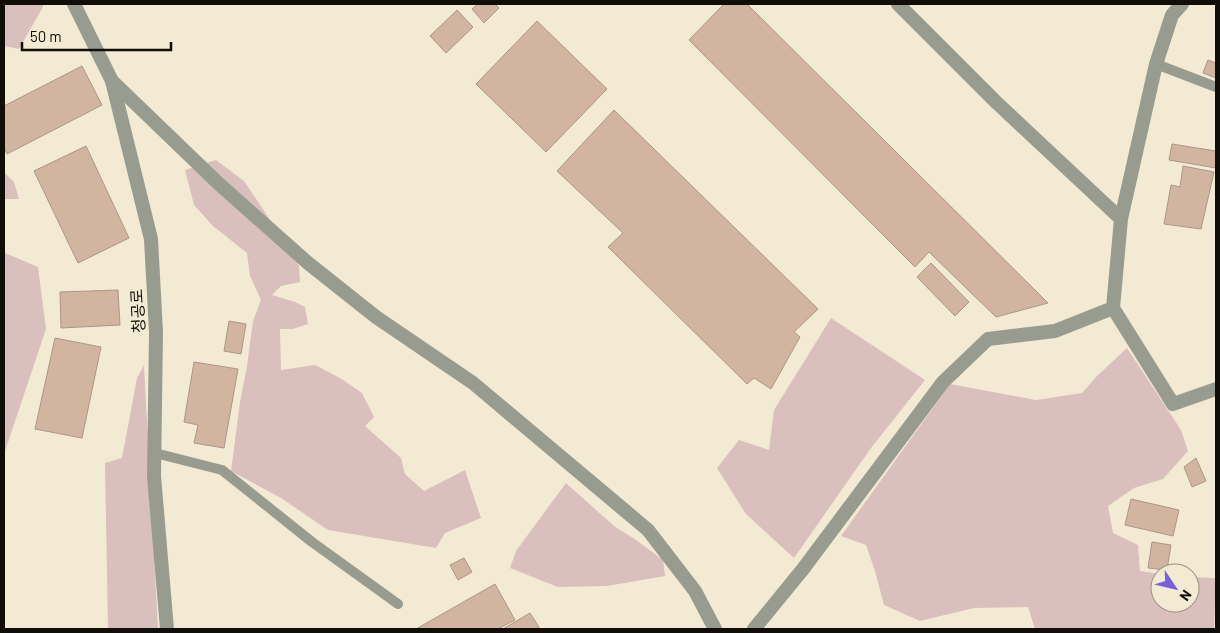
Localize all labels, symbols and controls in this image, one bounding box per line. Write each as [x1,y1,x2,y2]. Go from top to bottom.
scale bar [22,20,171,52]
text: 50 m [30,27,62,45]
street label: 청공로 [126,288,148,334]
north arrow [1150,563,1200,613]
text: N [1176,587,1196,604]

